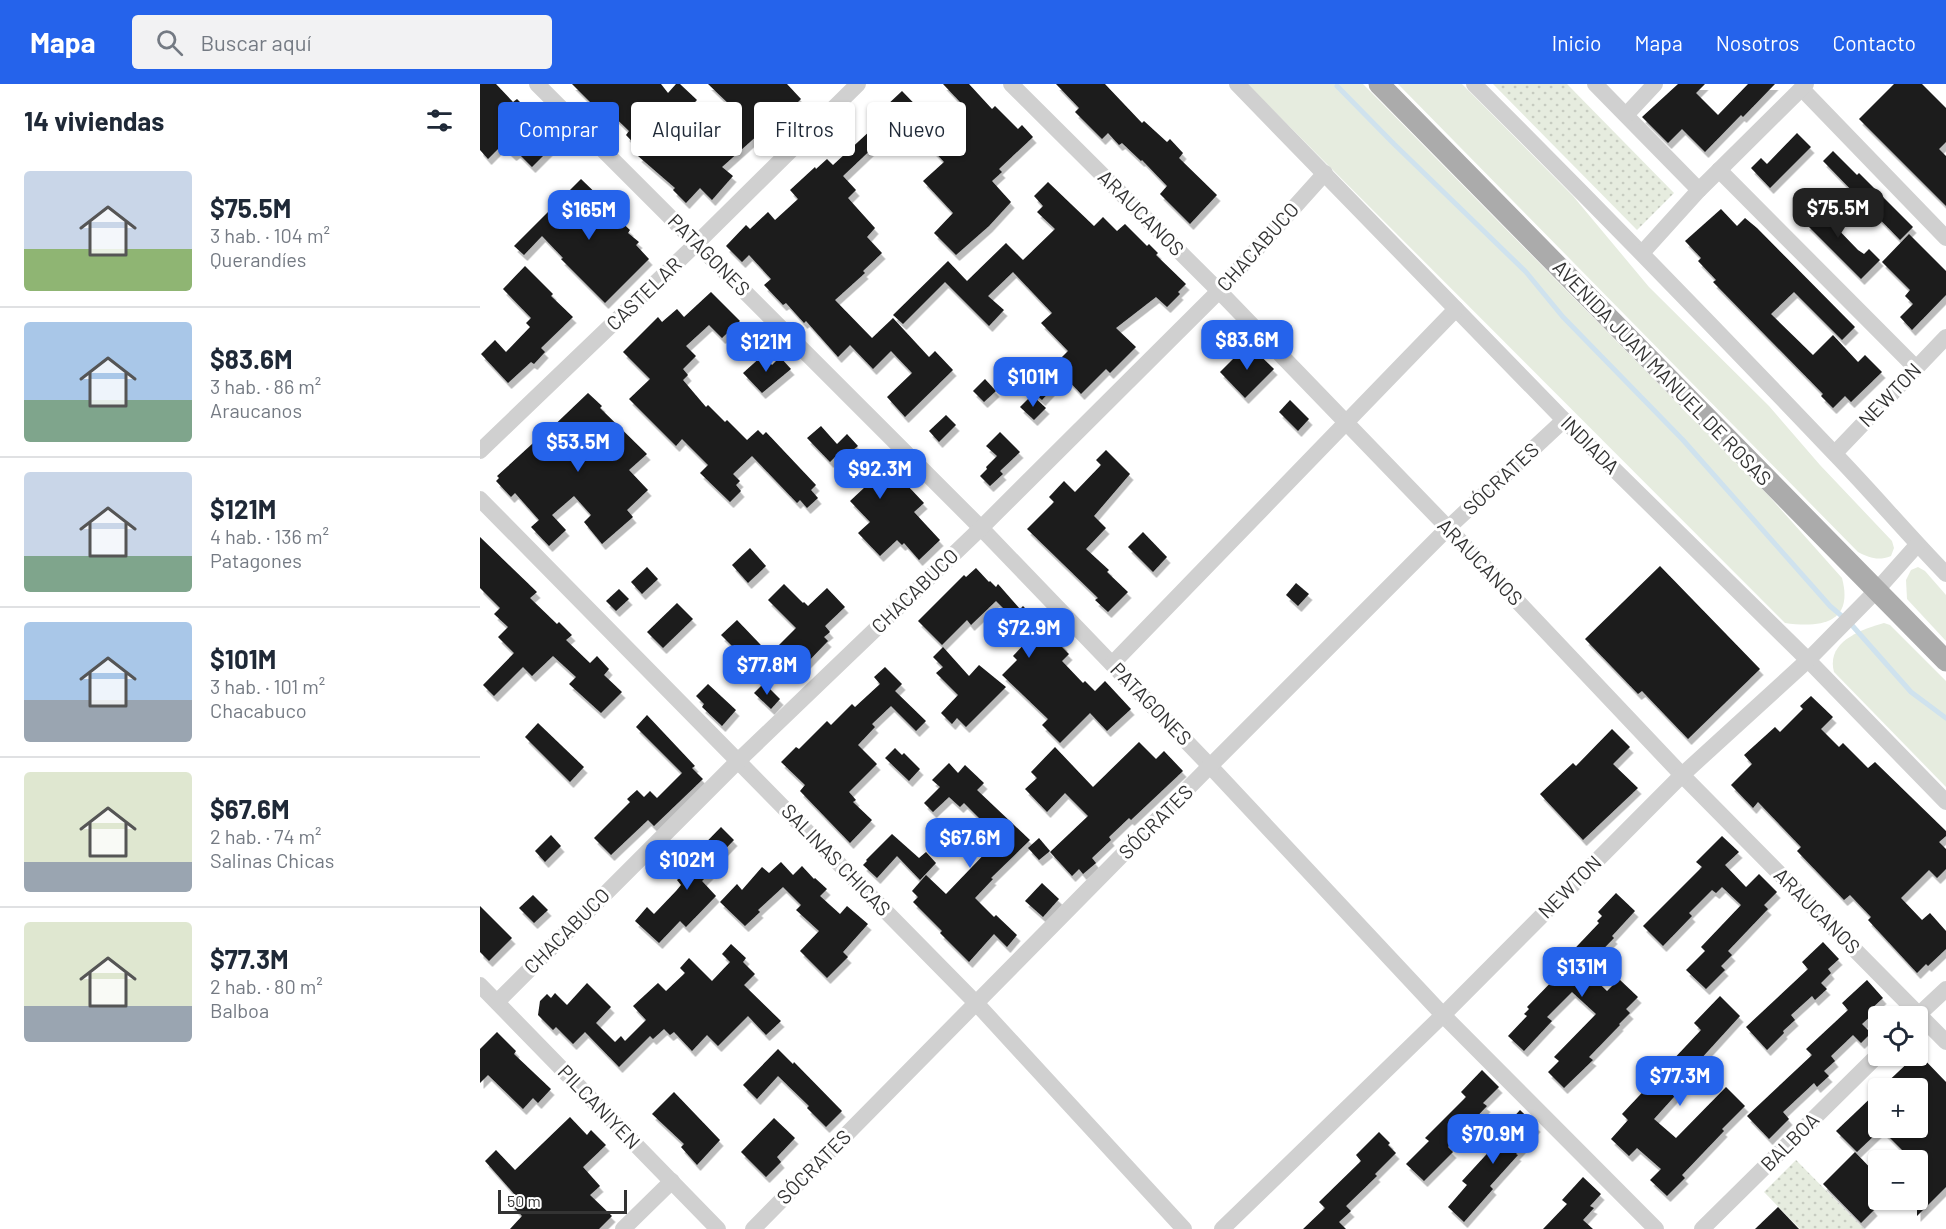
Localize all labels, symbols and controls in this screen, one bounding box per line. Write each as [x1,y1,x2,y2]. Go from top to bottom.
search box [132,15,552,69]
text: Mapa [30,25,96,59]
icon: search [153,26,186,59]
text: Buscar aquí [201,29,311,55]
text: Inicio [1552,30,1602,55]
text: Mapa [1635,30,1683,55]
text: Nosotros [1716,30,1799,55]
text: Contacto [1832,30,1916,55]
chip: Comprar [498,102,619,156]
chip: Alquilar [631,102,742,156]
chip: Filtros [754,102,855,156]
chip: Nuevo [867,102,966,156]
icon: filters [423,104,456,137]
text: 14 viviendas [24,105,164,136]
street label: ARAUCANOS [1094,164,1190,260]
pin: $75.5M [1789,188,1887,239]
pin: $165M [547,190,631,241]
text: $75.5M [210,192,291,223]
icon: home [72,195,144,267]
text: $75.5M [1807,195,1869,219]
text: $165M [562,197,616,221]
street label: CHACABUCO [1211,197,1303,296]
street label: PATAGONES [664,208,756,300]
text: 3 hab. · 104 m² [210,223,330,247]
text: Querandíes [210,247,306,271]
street label: CASTELAR [601,252,686,335]
street label: AVENIDA JUAN MANUEL DE ROSAS [1549,255,1777,490]
pin: $83.6M [1198,320,1296,371]
pin: $121M [724,322,808,373]
text: $83.6M [1215,327,1279,351]
text: $121M [741,329,791,353]
text: $83.6M [210,343,293,374]
icon: home [72,346,144,418]
pin: $101M [991,357,1075,408]
street label: NEWTON [1853,357,1926,431]
text: $101M [1007,364,1059,388]
text: 3 hab. · 86 m² [210,374,321,398]
text: Araucanos [210,398,302,422]
street label: INDIADA [1557,410,1625,478]
pin: $53.5M [529,422,627,473]
text: $53.5M [546,429,610,453]
street label: SÓCRATES [1457,437,1543,520]
pin: $92.3M [831,449,929,500]
text: $92.3M [848,456,912,480]
text: $121M [210,493,276,524]
icon: home [72,496,144,568]
street label: ARAUCANOS [1433,513,1528,610]
text: 4 hab. · 136 m² [210,524,329,548]
street label: CHACABUCO [866,543,963,638]
text: Patagones [210,548,302,572]
pin: $72.9M [980,608,1078,659]
text: $72.9M [998,615,1060,639]
text: $101M [210,643,276,674]
pin: $77.8M [718,645,816,696]
icon: home [72,646,144,718]
text: $77.8M [737,652,797,676]
street label: PATAGONES [1106,657,1197,750]
text: 3 hab. · 101 m² [210,674,325,698]
text: Chacabuco [210,698,307,722]
street label: SÓCRATES [1113,779,1197,863]
text: $67.6M [210,793,290,824]
icon: home [72,796,144,868]
street label: SALINAS CHICAS [777,798,896,920]
pin: $67.6M [921,818,1019,869]
text: 2 hab. · 74 m² [210,824,322,848]
text: $67.6M [939,825,1001,849]
pin: $102M [645,840,729,891]
text: $102M [659,847,715,871]
text: Salinas Chicas [210,848,334,872]
street label: NEWTON [1533,850,1606,923]
street label: ARAUCANOS [1770,862,1866,958]
street label: CHACABUCO [518,882,614,978]
text: $77.3M [210,943,289,974]
icon: home [72,946,144,1018]
pin: $131M [1540,947,1624,998]
text: $131M [1557,954,1607,978]
text: 2 hab. · 80 m² [210,974,323,998]
text: Balboa [210,998,269,1022]
map controls [1868,1006,1928,1210]
button: locate [1868,1006,1928,1066]
pin: $77.3M [1631,1056,1729,1107]
street label: PILCANIYEN [554,1059,646,1153]
text: $77.3M [1650,1063,1710,1087]
button: + [1868,1078,1928,1138]
street label: BALBOA [1755,1107,1823,1175]
pin: $70.9M [1444,1114,1542,1165]
text: $70.9M [1461,1121,1525,1145]
street label: SÓCRATES [771,1124,855,1208]
button: − [1868,1150,1928,1210]
scale bar [498,1187,627,1214]
text: 50 m [507,1191,541,1210]

